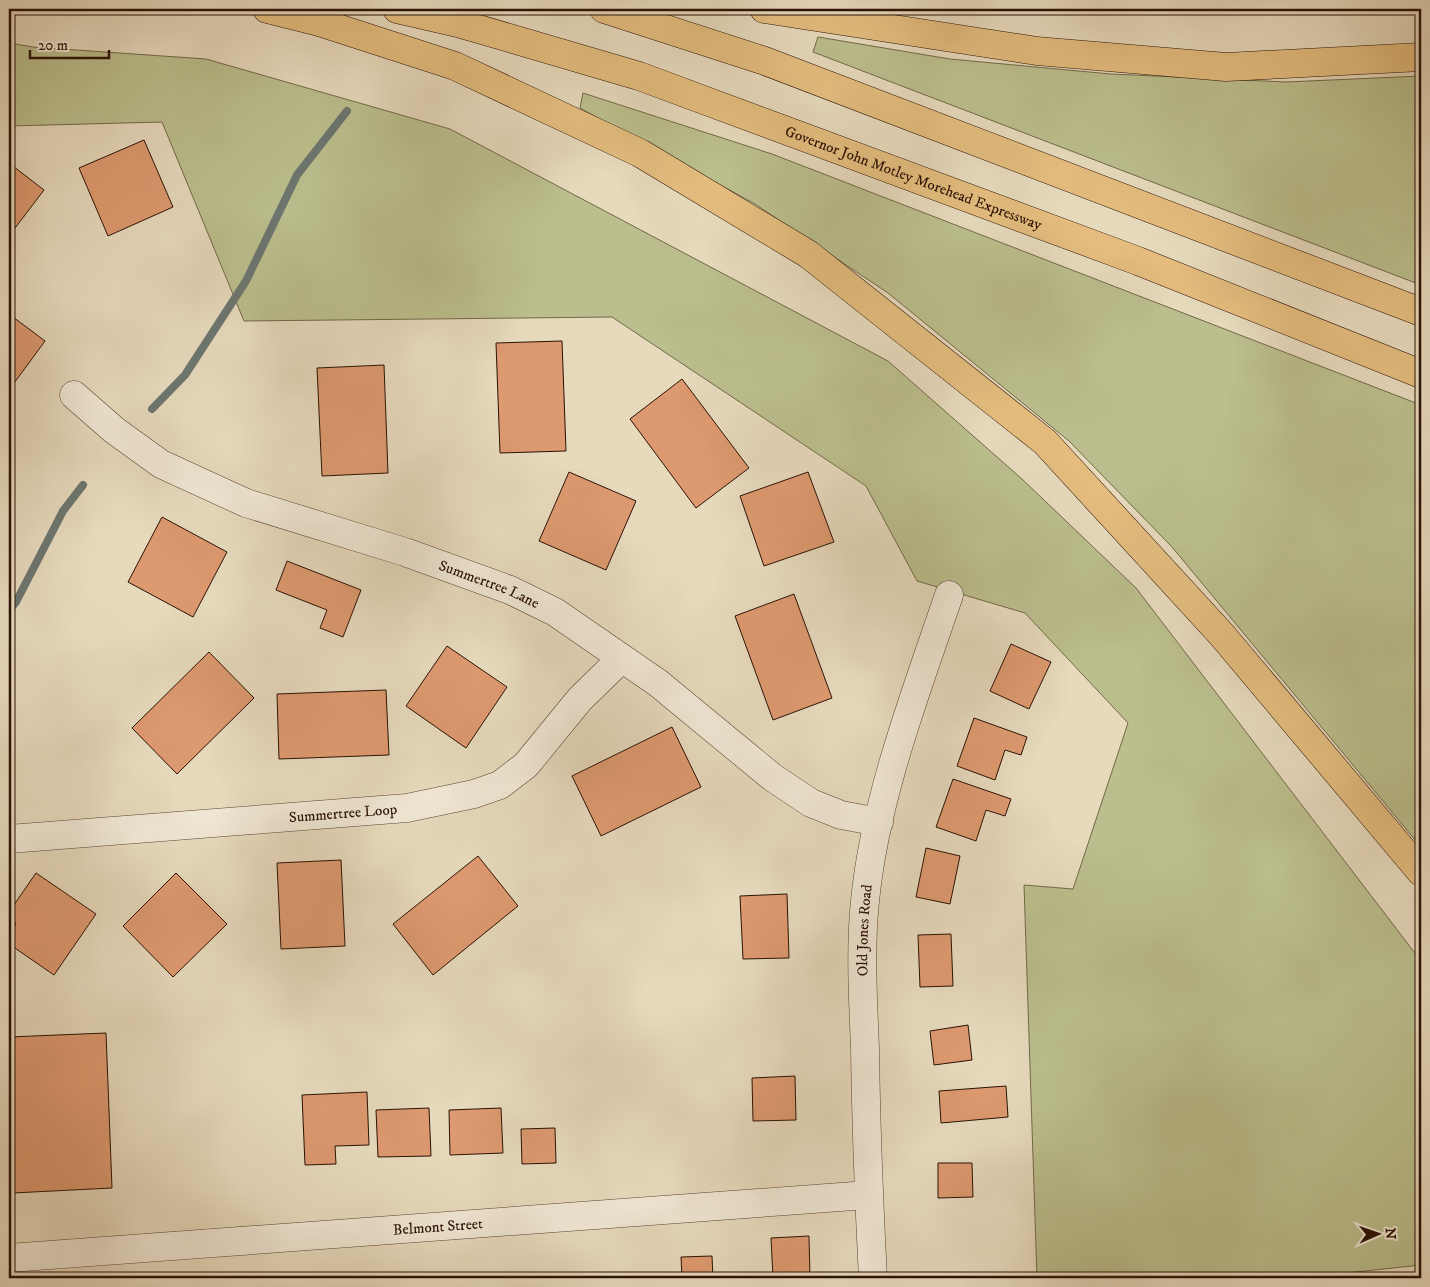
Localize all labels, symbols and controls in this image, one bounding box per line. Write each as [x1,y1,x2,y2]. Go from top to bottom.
scale bar [30,28,109,60]
text: 20 m [38,36,68,55]
street label: Governor John Motley Morehead Expressway [782,122,1045,235]
street label: Summertree Lane [436,556,542,613]
street label: Summertree Loop [288,800,398,827]
street label: Old Jones Road [853,883,877,976]
north arrow [1352,1210,1402,1260]
street label: Belmont Street [392,1214,484,1240]
text: N [1381,1228,1399,1240]

